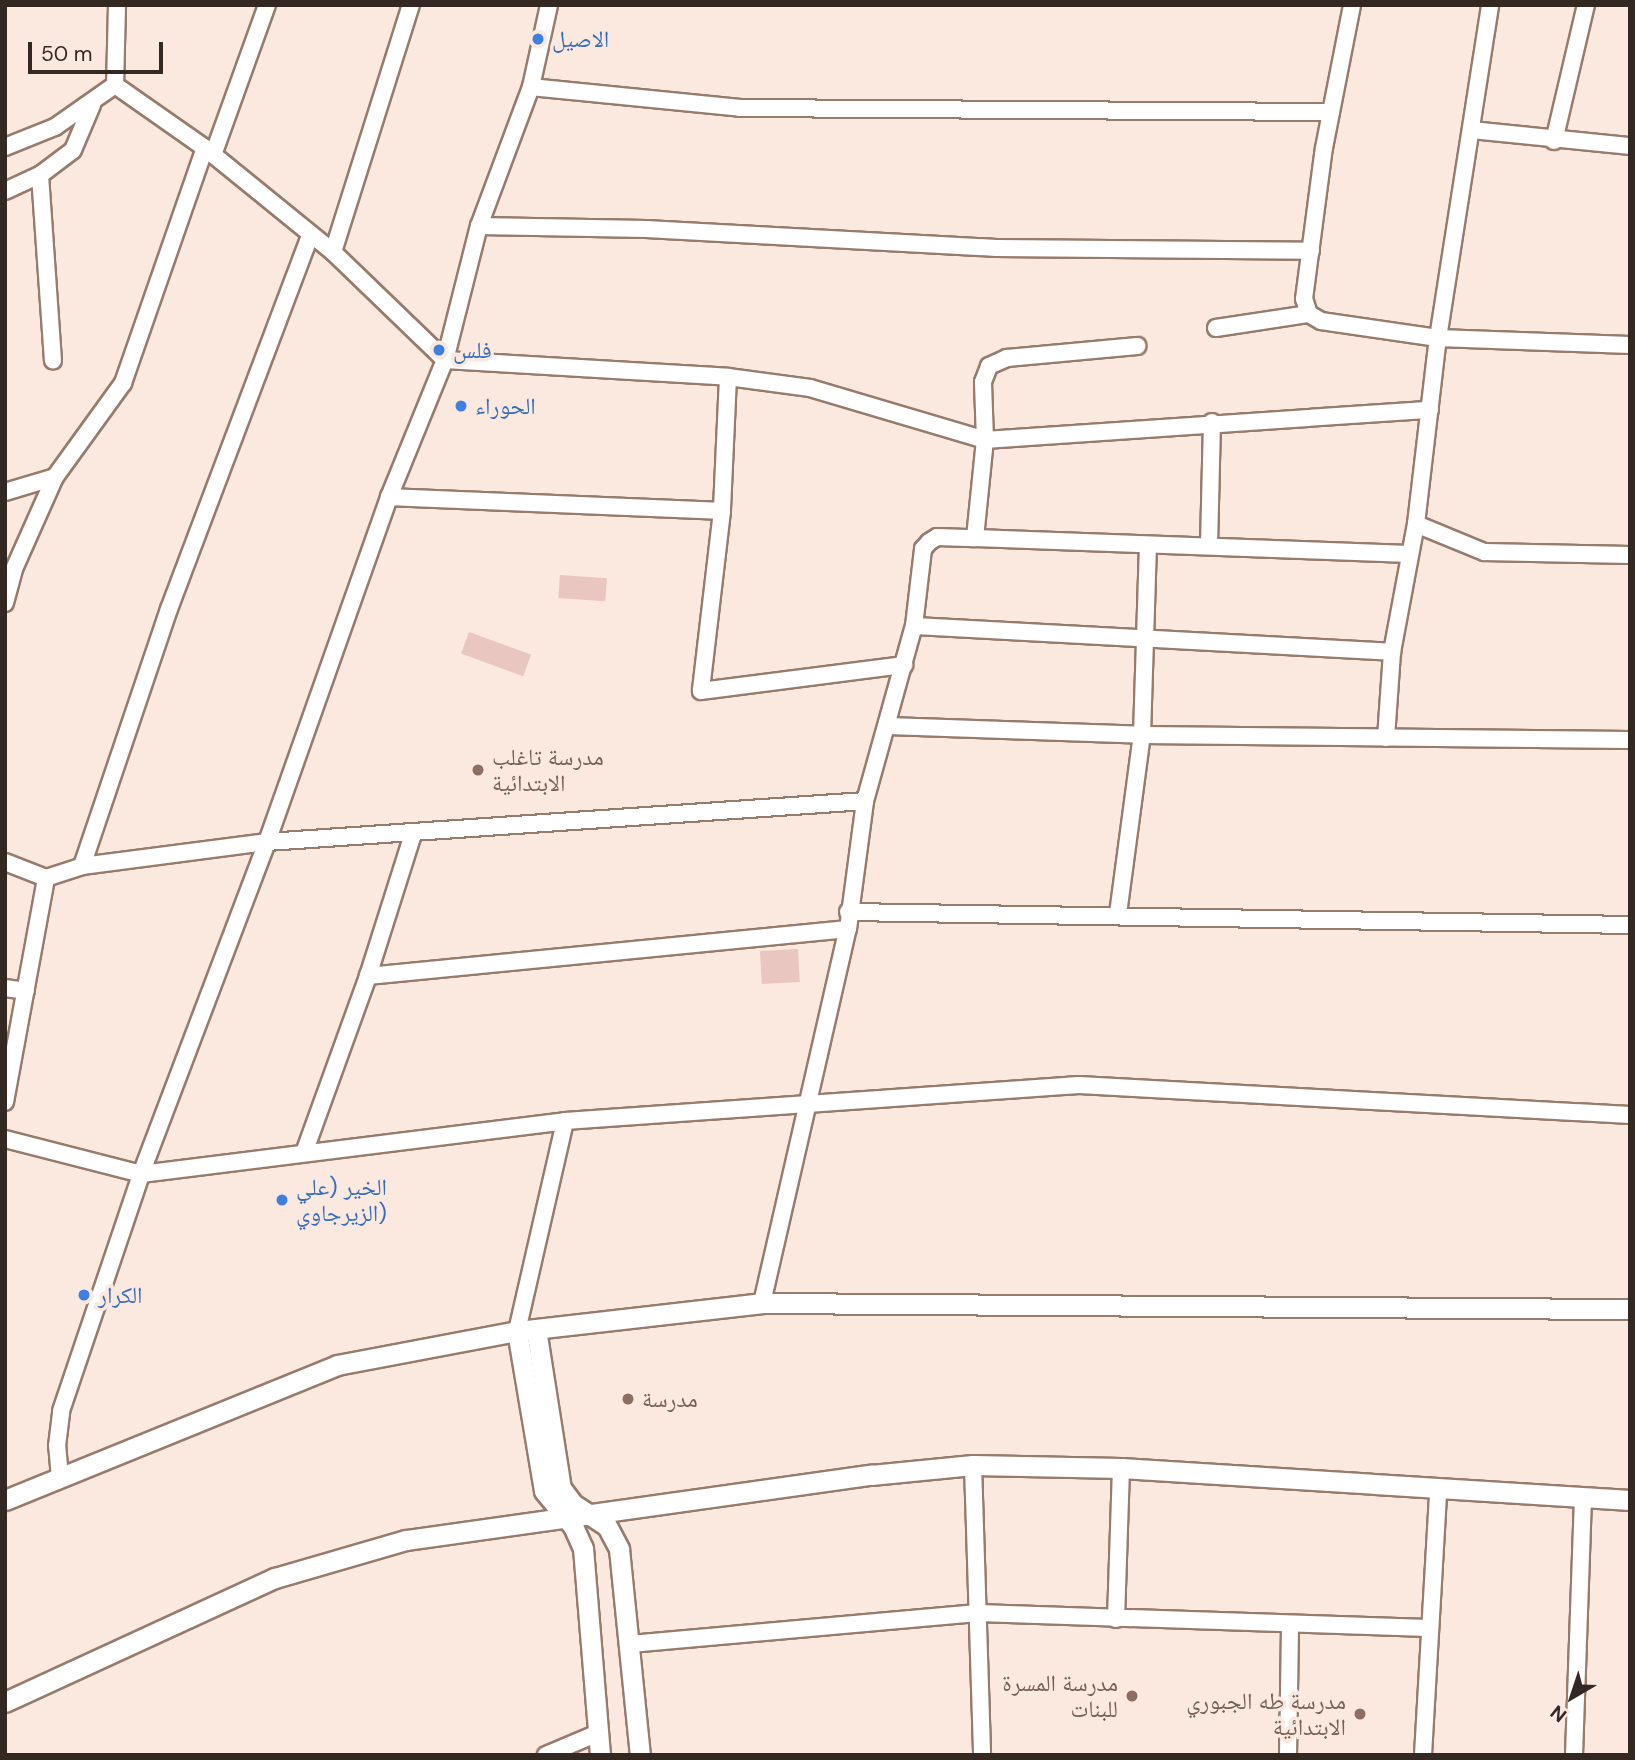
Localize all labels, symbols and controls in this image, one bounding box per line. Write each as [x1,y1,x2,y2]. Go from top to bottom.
place label: الاصيل [552,25,609,53]
scale bar [32,28,166,72]
marker: الاصيل [530,31,546,47]
text: 50 m [41,40,92,68]
place label: فلس [453,336,492,364]
marker: فلس [431,342,447,358]
place label: الحوراء [475,392,536,420]
marker: الحوراء [453,398,469,414]
place label: مدرسة تاغلب الابتدائية [492,743,604,797]
marker: مدرسة تاغلب الابتدائية [470,762,486,778]
place label: الخير (علي الزيرجاوي) [296,1173,387,1227]
marker: الخير (علي الزيرجاوي) [274,1192,290,1208]
place label: الكرار [98,1281,143,1309]
marker: الكرار [76,1287,92,1303]
place label: مدرسة [642,1385,698,1413]
marker: مدرسة [620,1391,636,1407]
north arrow [1537,1662,1607,1732]
place label: مدرسة المسرة للبنات [1002,1669,1118,1723]
place label: مدرسة طه الجبوري الابتدائية [1186,1687,1346,1741]
marker: مدرسة المسرة للبنات [1124,1688,1140,1704]
text: N [1545,1700,1572,1728]
marker: مدرسة طه الجبوري الابتدائية [1352,1706,1368,1722]

